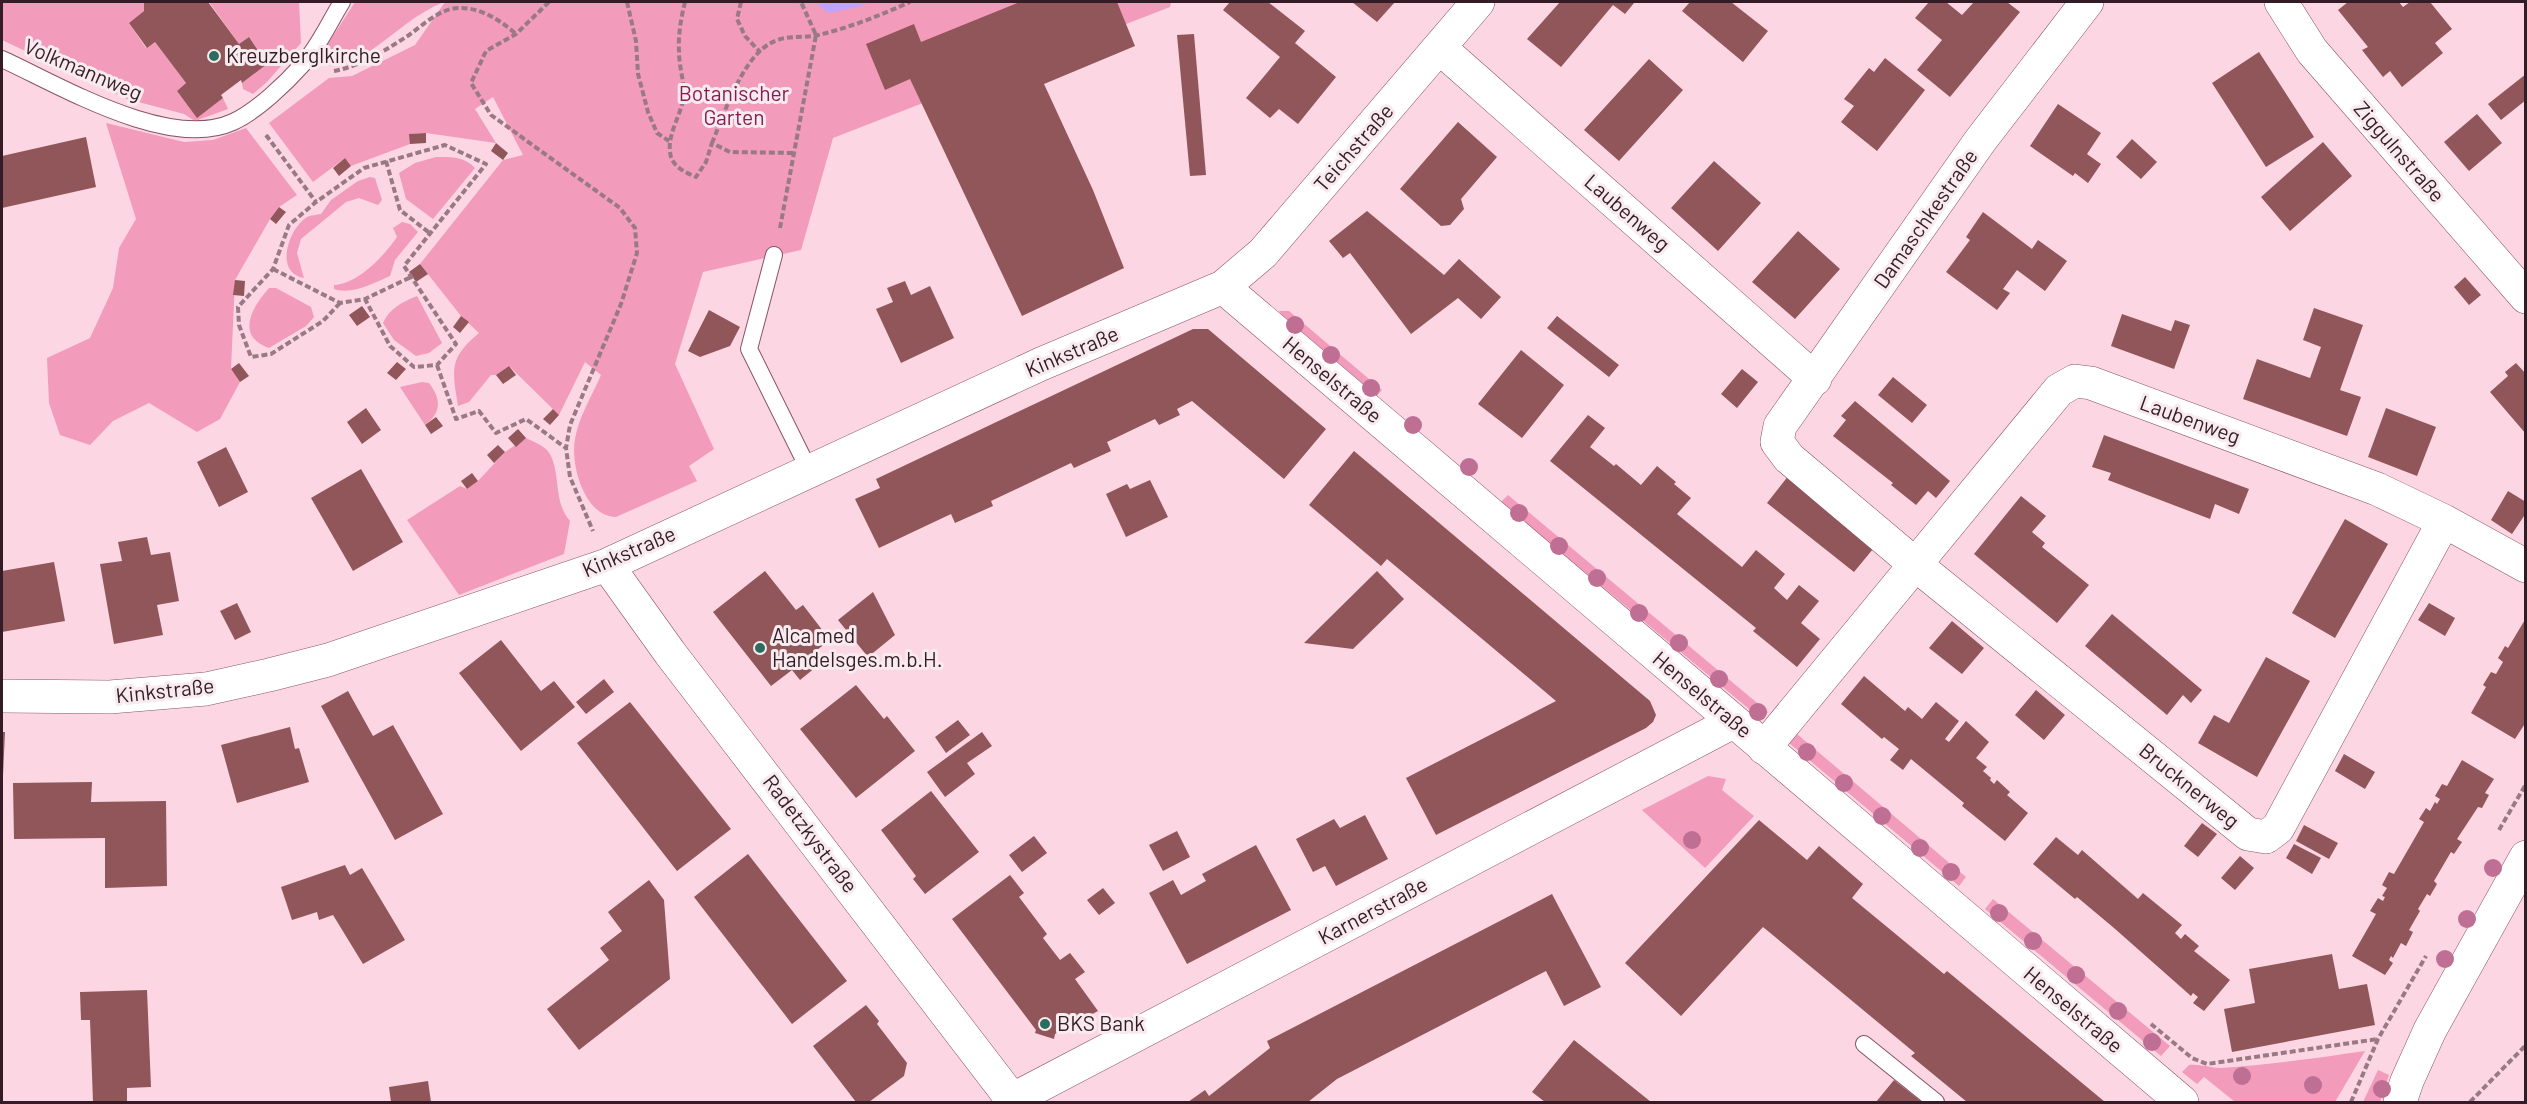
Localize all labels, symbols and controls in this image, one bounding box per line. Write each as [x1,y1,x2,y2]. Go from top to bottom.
street label: Volkmannweg [21,33,146,105]
place label: Kreuzberglkirche [226,42,381,67]
marker: Kreuzberglkirche [207,49,221,63]
park label: Botanischer Garten [679,80,790,129]
street label: Ziggulnstraße [2349,95,2451,207]
street label: Teichstraße [1308,98,1398,196]
street label: Damaschkestraße [1867,144,1982,293]
street label: Laubenweg [1580,168,1676,256]
street label: Kinkstraße [1021,320,1122,381]
street label: Henselstraße [1278,330,1387,427]
street label: Laubenweg [2137,389,2244,448]
street label: Kinkstraße [578,520,679,581]
place label: Alca med Handelsges.m.b.H. [772,622,943,671]
marker: Alca med Handelsges.m.b.H. [753,641,767,655]
street label: Henselstraße [1648,645,1757,742]
street label: Kinkstraße [114,672,215,707]
street label: Brucknerweg [2135,737,2245,833]
street label: Radetzkystraße [759,769,864,897]
street label: Karnerstraße [1313,870,1431,949]
street label: Henselstraße [2019,960,2128,1057]
place label: BKS Bank [1057,1010,1145,1035]
marker: BKS Bank [1038,1017,1052,1031]

